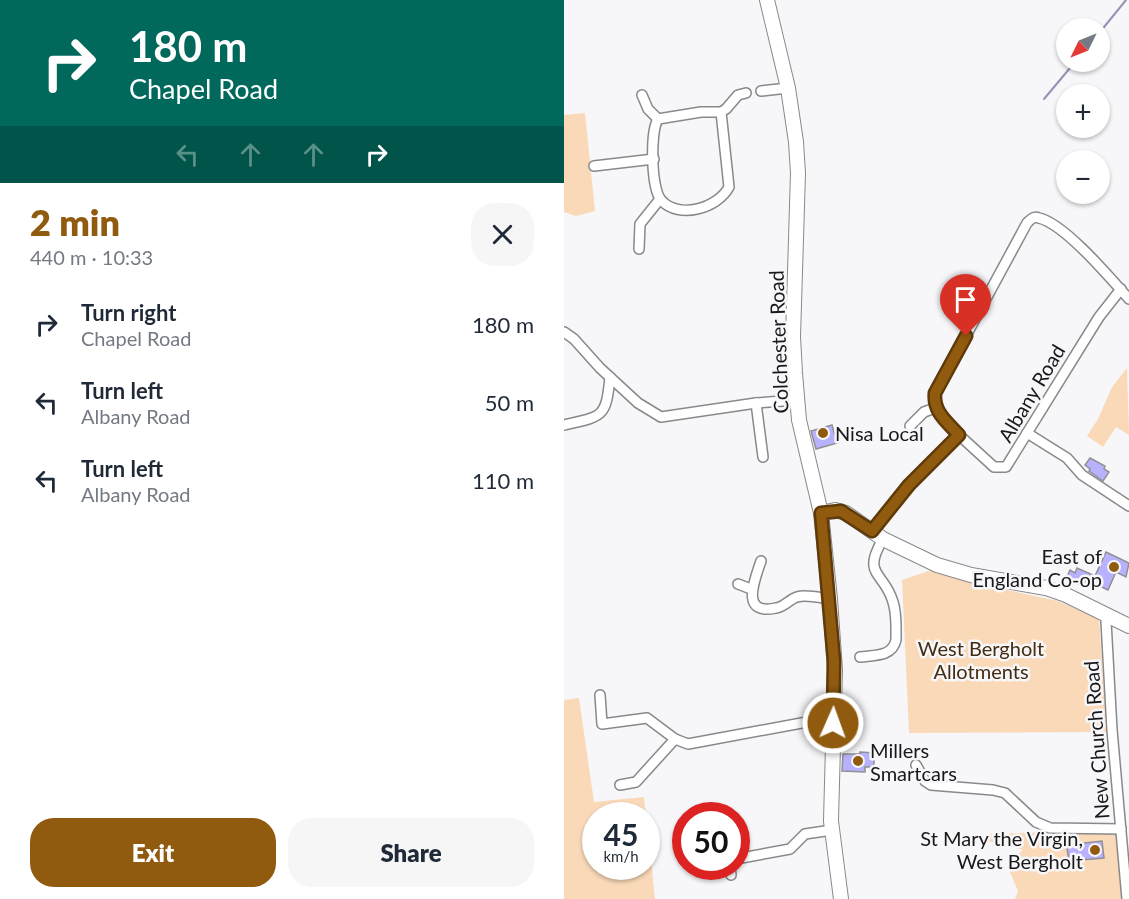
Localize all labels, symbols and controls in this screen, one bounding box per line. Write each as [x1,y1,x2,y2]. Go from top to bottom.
north arrow [1056,18,1110,72]
map controls [1056,18,1110,204]
text: 180 m [129,21,247,71]
icon: right [30,24,108,102]
text: Chapel Road [129,72,278,105]
button: + [1056,84,1110,138]
icon: left [171,138,204,171]
icon: ahead [234,138,267,171]
icon: ahead [297,138,330,171]
icon: right [360,138,393,171]
button: − [1056,150,1110,204]
text: 2 min [30,200,120,244]
button: close [471,203,534,266]
text: 440 m · 10:33 [30,245,153,269]
street label: Colchester Road [764,270,792,414]
pin [940,274,991,336]
icon: arrive [949,283,982,316]
text: Turn right [81,299,176,326]
icon: right [30,308,63,341]
text: 180 m [472,311,534,338]
text: Chapel Road [81,326,191,350]
street label: Albany Road [992,340,1070,446]
text: Turn left [81,377,163,404]
icon: left [30,386,63,419]
text: 50 m [485,389,534,416]
text: Albany Road [81,404,191,428]
place label: Nisa Local [835,421,924,445]
marker: Nisa Local [816,426,830,440]
text: Turn left [81,455,163,482]
icon: left [30,464,63,497]
text: 110 m [472,467,534,494]
text: Albany Road [81,482,191,506]
place label: East of England Co-op [973,544,1102,591]
marker: East of England Co-op [1107,560,1121,574]
park label: West Bergholt Allotments [918,636,1044,683]
street label: New Church Road [1078,660,1114,820]
position arrow [801,691,865,755]
place label: Millers Smartcars [870,738,957,785]
marker: Millers Smartcars [851,754,865,768]
speed limit sign: 50 [672,802,750,880]
text: 45 [604,816,638,852]
button: Exit [30,818,276,887]
button: Share [288,818,534,887]
place label: St Mary the Virgin, West Bergholt [920,826,1083,873]
marker: St Mary the Virgin, West Bergholt [1088,843,1102,857]
text: km/h [603,847,639,865]

